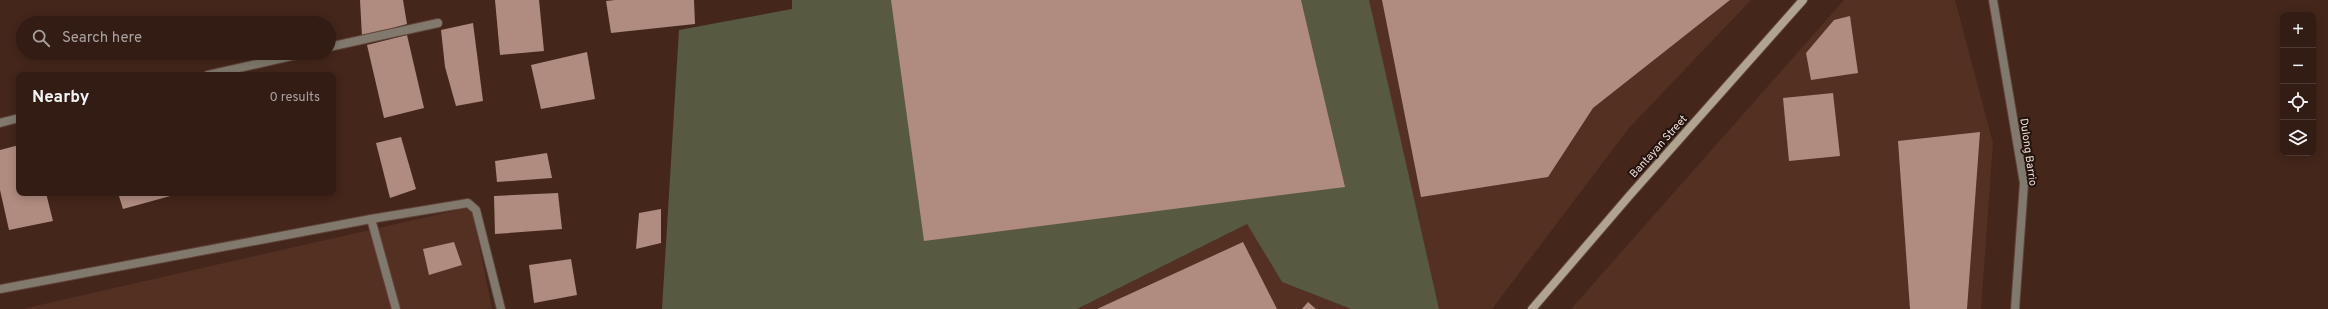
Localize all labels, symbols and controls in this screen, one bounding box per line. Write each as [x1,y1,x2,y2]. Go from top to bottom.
map controls [2280,12,2316,156]
button: + [2280,12,2316,48]
search box [16,16,336,60]
icon: search [30,27,52,49]
text: Search here [62,29,142,48]
button: − [2280,48,2316,84]
button: locate [2280,84,2316,120]
text: Nearby [32,87,89,109]
text: 0 results [269,90,320,106]
street label: Bantayan Street [1627,112,1691,181]
street label: Dulong Barrio [2016,117,2040,187]
button: layers [2280,120,2316,156]

